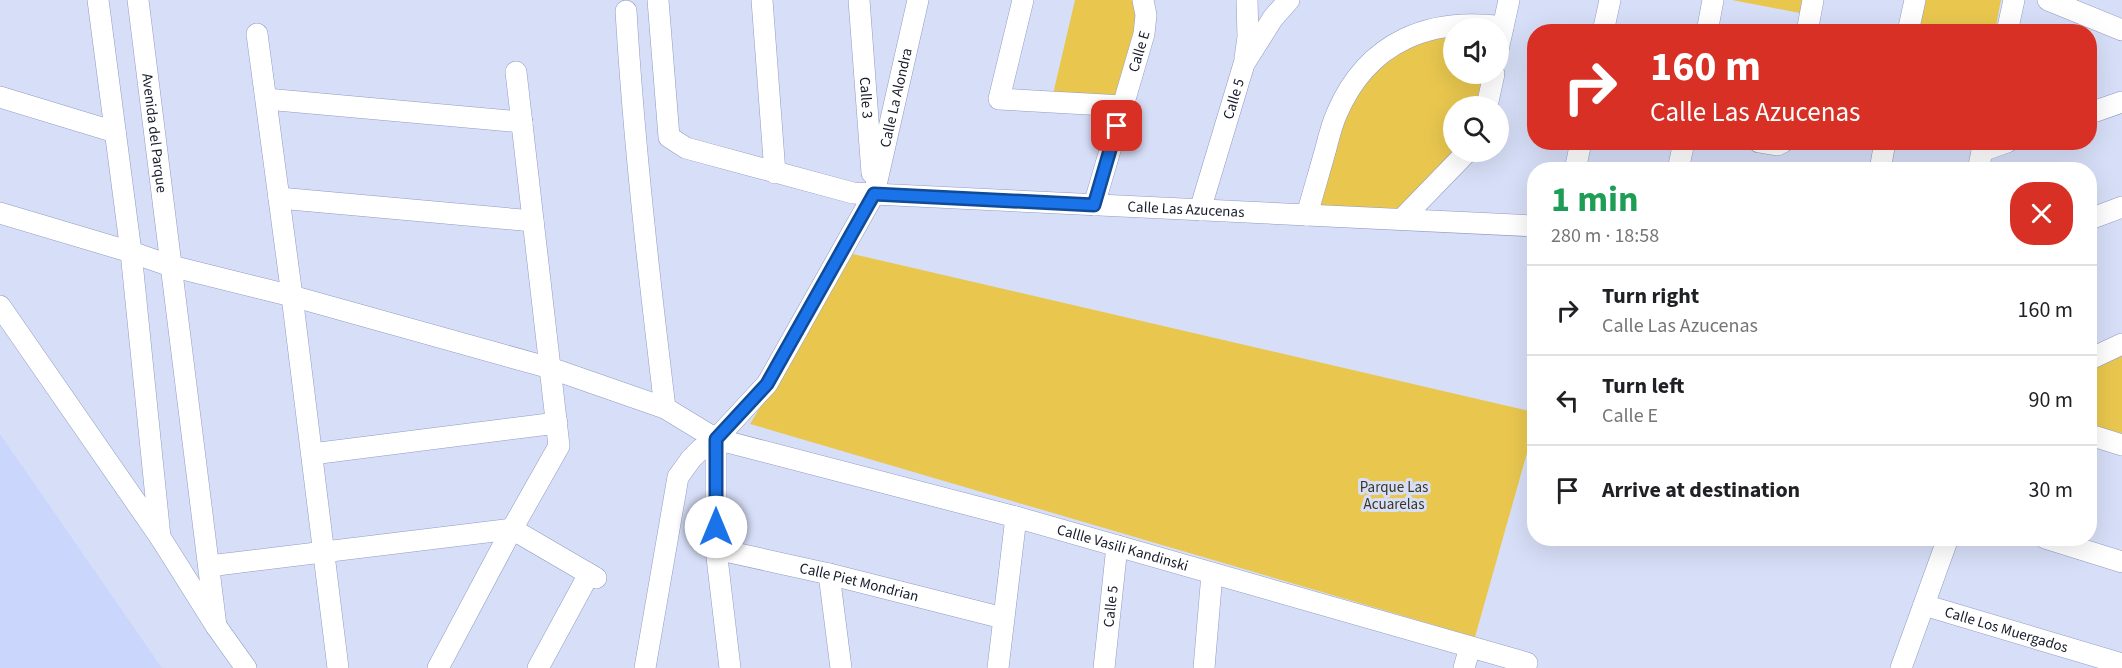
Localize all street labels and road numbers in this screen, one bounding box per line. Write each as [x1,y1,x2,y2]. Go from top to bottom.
street label: Calle E [1123,28,1155,75]
street label: Calle La Alondra [875,46,918,150]
street label: Avenida del Parque [136,72,172,194]
street label: Calle 3 [854,76,878,119]
street label: Calle 5 [1218,76,1250,122]
street label: Calle Las Azucenas [1127,196,1245,223]
street label: Callle Vasili Kandinski [1054,519,1191,577]
street label: Calle Piet Mondrian [798,558,921,607]
street label: Calle 5 [1098,585,1124,628]
street label: Calle Los Muergados [1942,602,2071,658]

